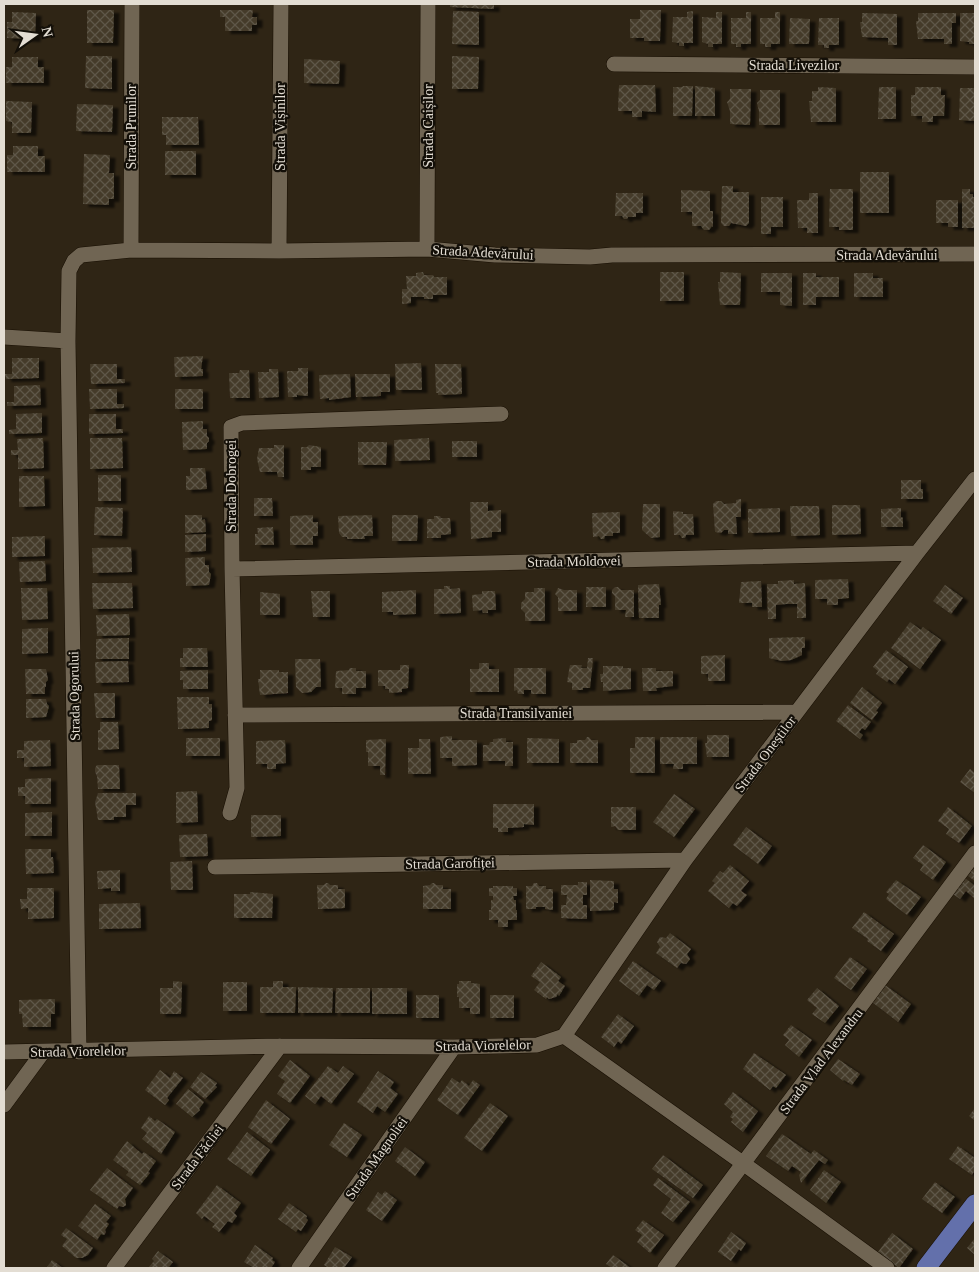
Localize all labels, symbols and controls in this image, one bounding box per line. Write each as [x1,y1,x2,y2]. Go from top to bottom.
north arrow [10,10,60,60]
text: N [39,25,56,39]
street label: Strada Livezilor [749,58,840,73]
street label: Strada Vișinilor [273,83,289,171]
street label: Strada Prunilor [124,84,139,170]
street label: Strada Caișilor [421,84,437,168]
street label: Strada Adevărului [432,242,534,263]
street label: Strada Adevărului [836,248,938,263]
street label: Strada Dobrogei [224,440,239,532]
street label: Strada Moldovei [527,553,621,570]
street label: Strada Ogorului [66,651,83,741]
street label: Strada Transilvaniei [460,706,572,721]
street label: Strada Oneștilor [732,713,800,796]
street label: Strada Garofiței [405,855,495,873]
street label: Strada Vlad Alexandru [777,1006,866,1117]
street label: Strada Viorelelor [435,1037,531,1054]
street label: Strada Viorelelor [30,1043,126,1060]
street label: Strada Magnoliei [343,1114,410,1202]
street label: Strada Făcliei [168,1122,227,1193]

